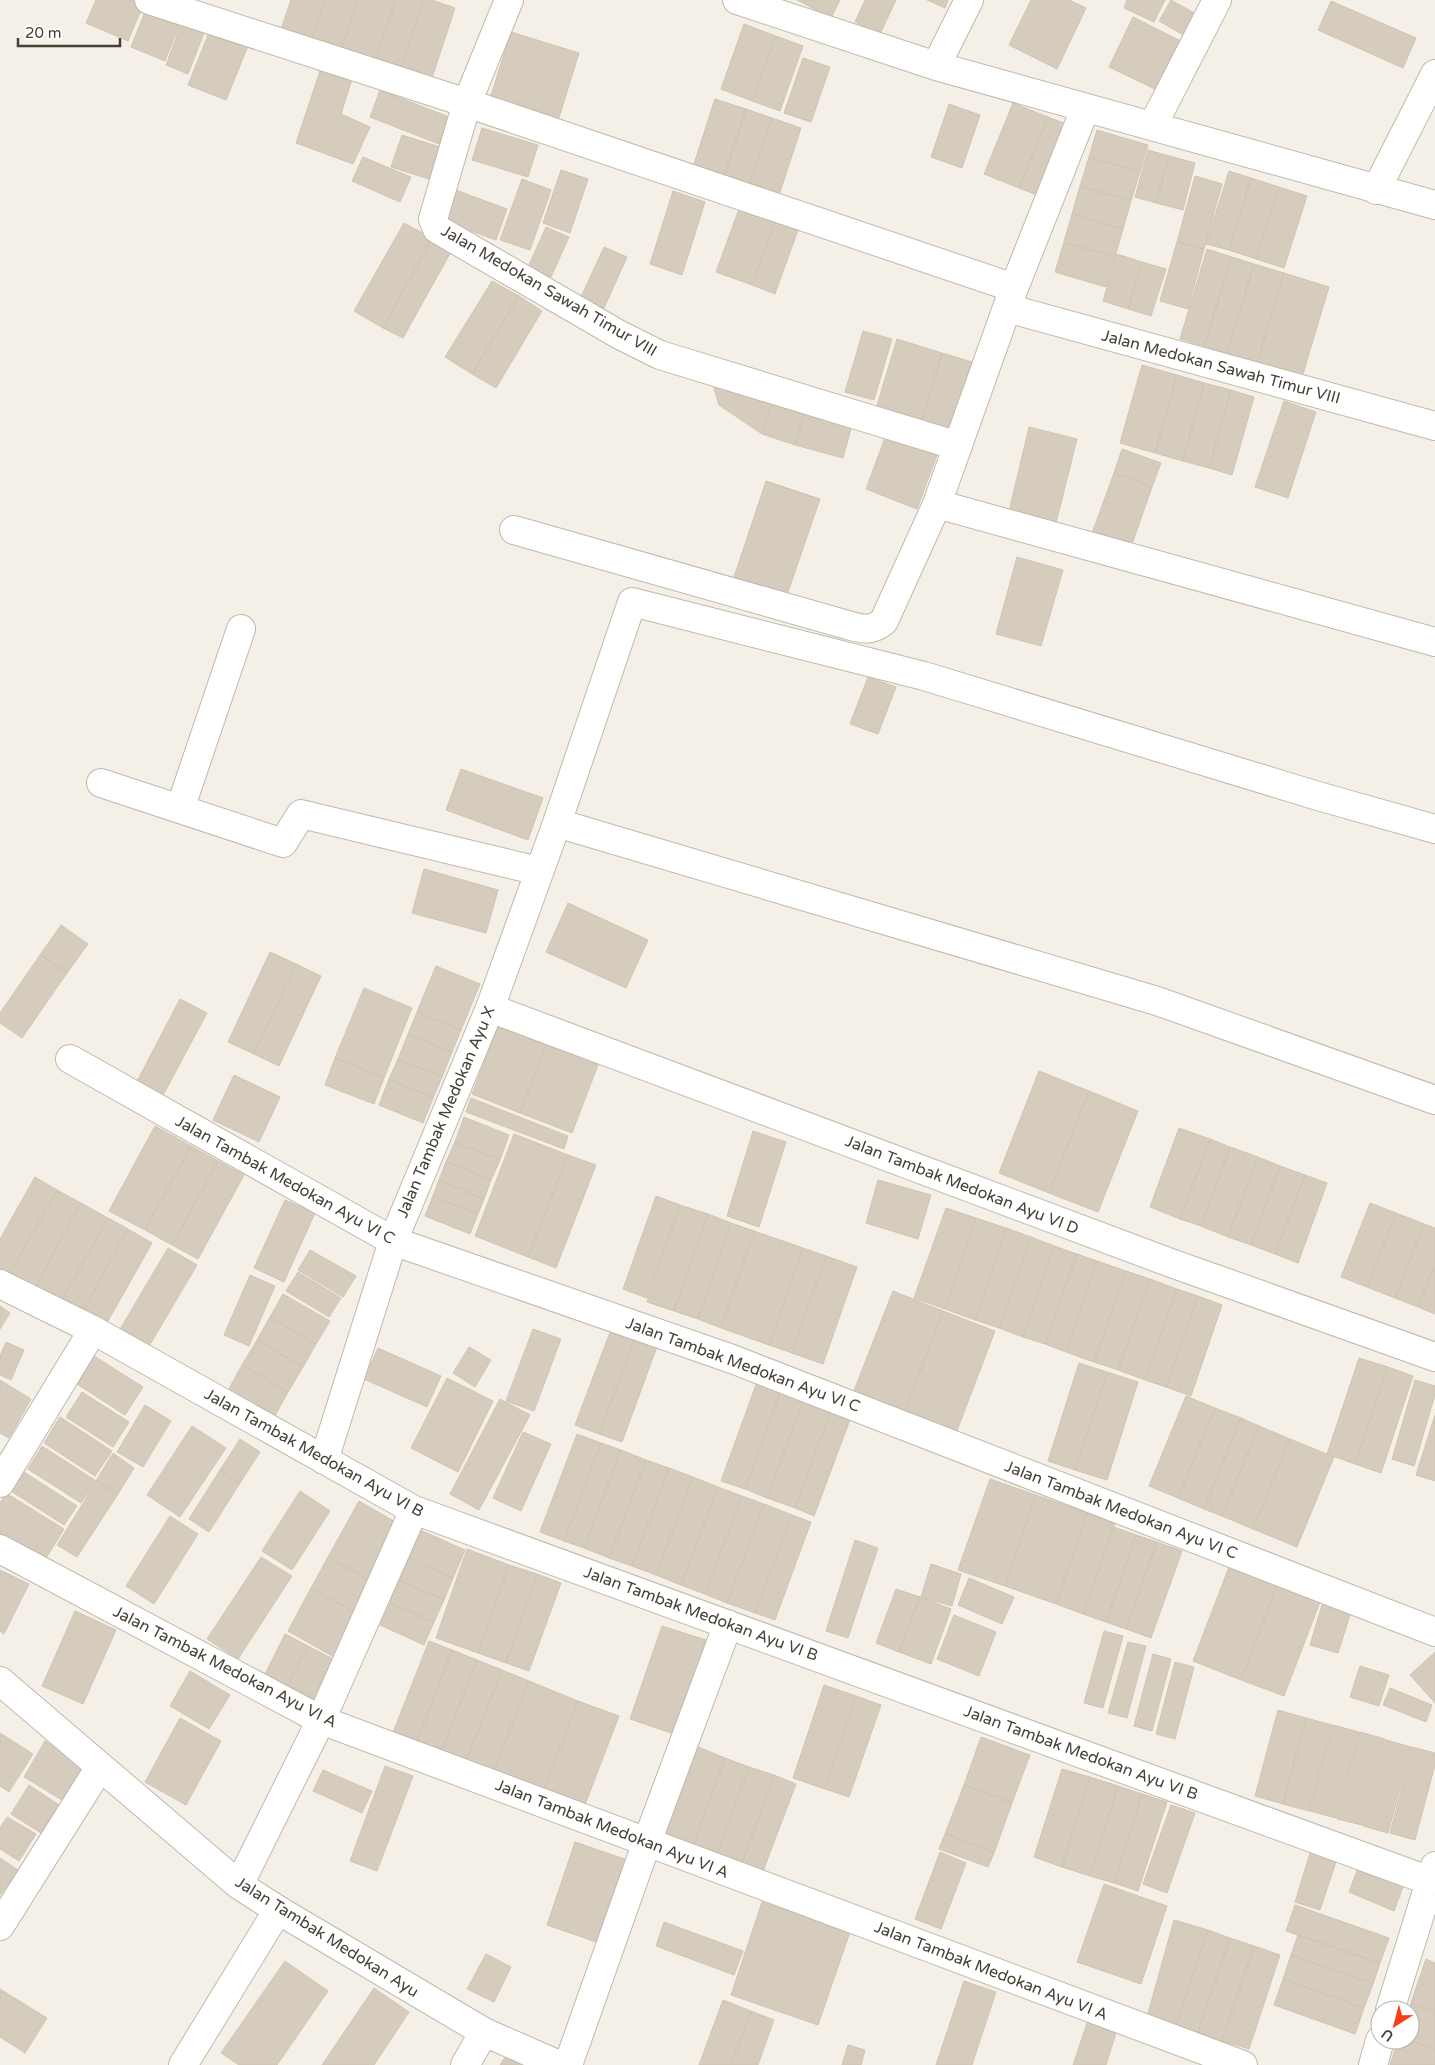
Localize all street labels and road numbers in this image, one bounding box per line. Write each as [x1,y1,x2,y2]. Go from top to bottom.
street label: Jalan Medokan Sawah Timur VIII [437,221,661,361]
street label: Jalan Medokan Sawah Timur VIII [1100,325,1342,409]
street label: Jalan Tambak Medokan Ayu X [392,1003,500,1221]
street label: Jalan Tambak Medokan Ayu VI C [172,1111,398,1249]
street label: Jalan Tambak Medokan Ayu VI D [842,1131,1082,1239]
street label: Jalan Tambak Medokan Ayu VI C [623,1313,863,1417]
street label: Jalan Tambak Medokan Ayu VI B [201,1384,427,1522]
street label: Jalan Tambak Medokan Ayu VI C [1002,1456,1240,1564]
street label: Jalan Tambak Medokan Ayu VI B [581,1562,821,1666]
street label: Jalan Tambak Medokan Ayu VI A [110,1602,340,1732]
street label: Jalan Tambak Medokan Ayu VI B [961,1701,1201,1805]
street label: Jalan Tambak Medokan Ayu VI A [492,1775,732,1883]
street label: Jalan Tambak Medokan Ayu [232,1872,422,2002]
street label: Jalan Tambak Medokan Ayu VI A [871,1917,1111,2025]

